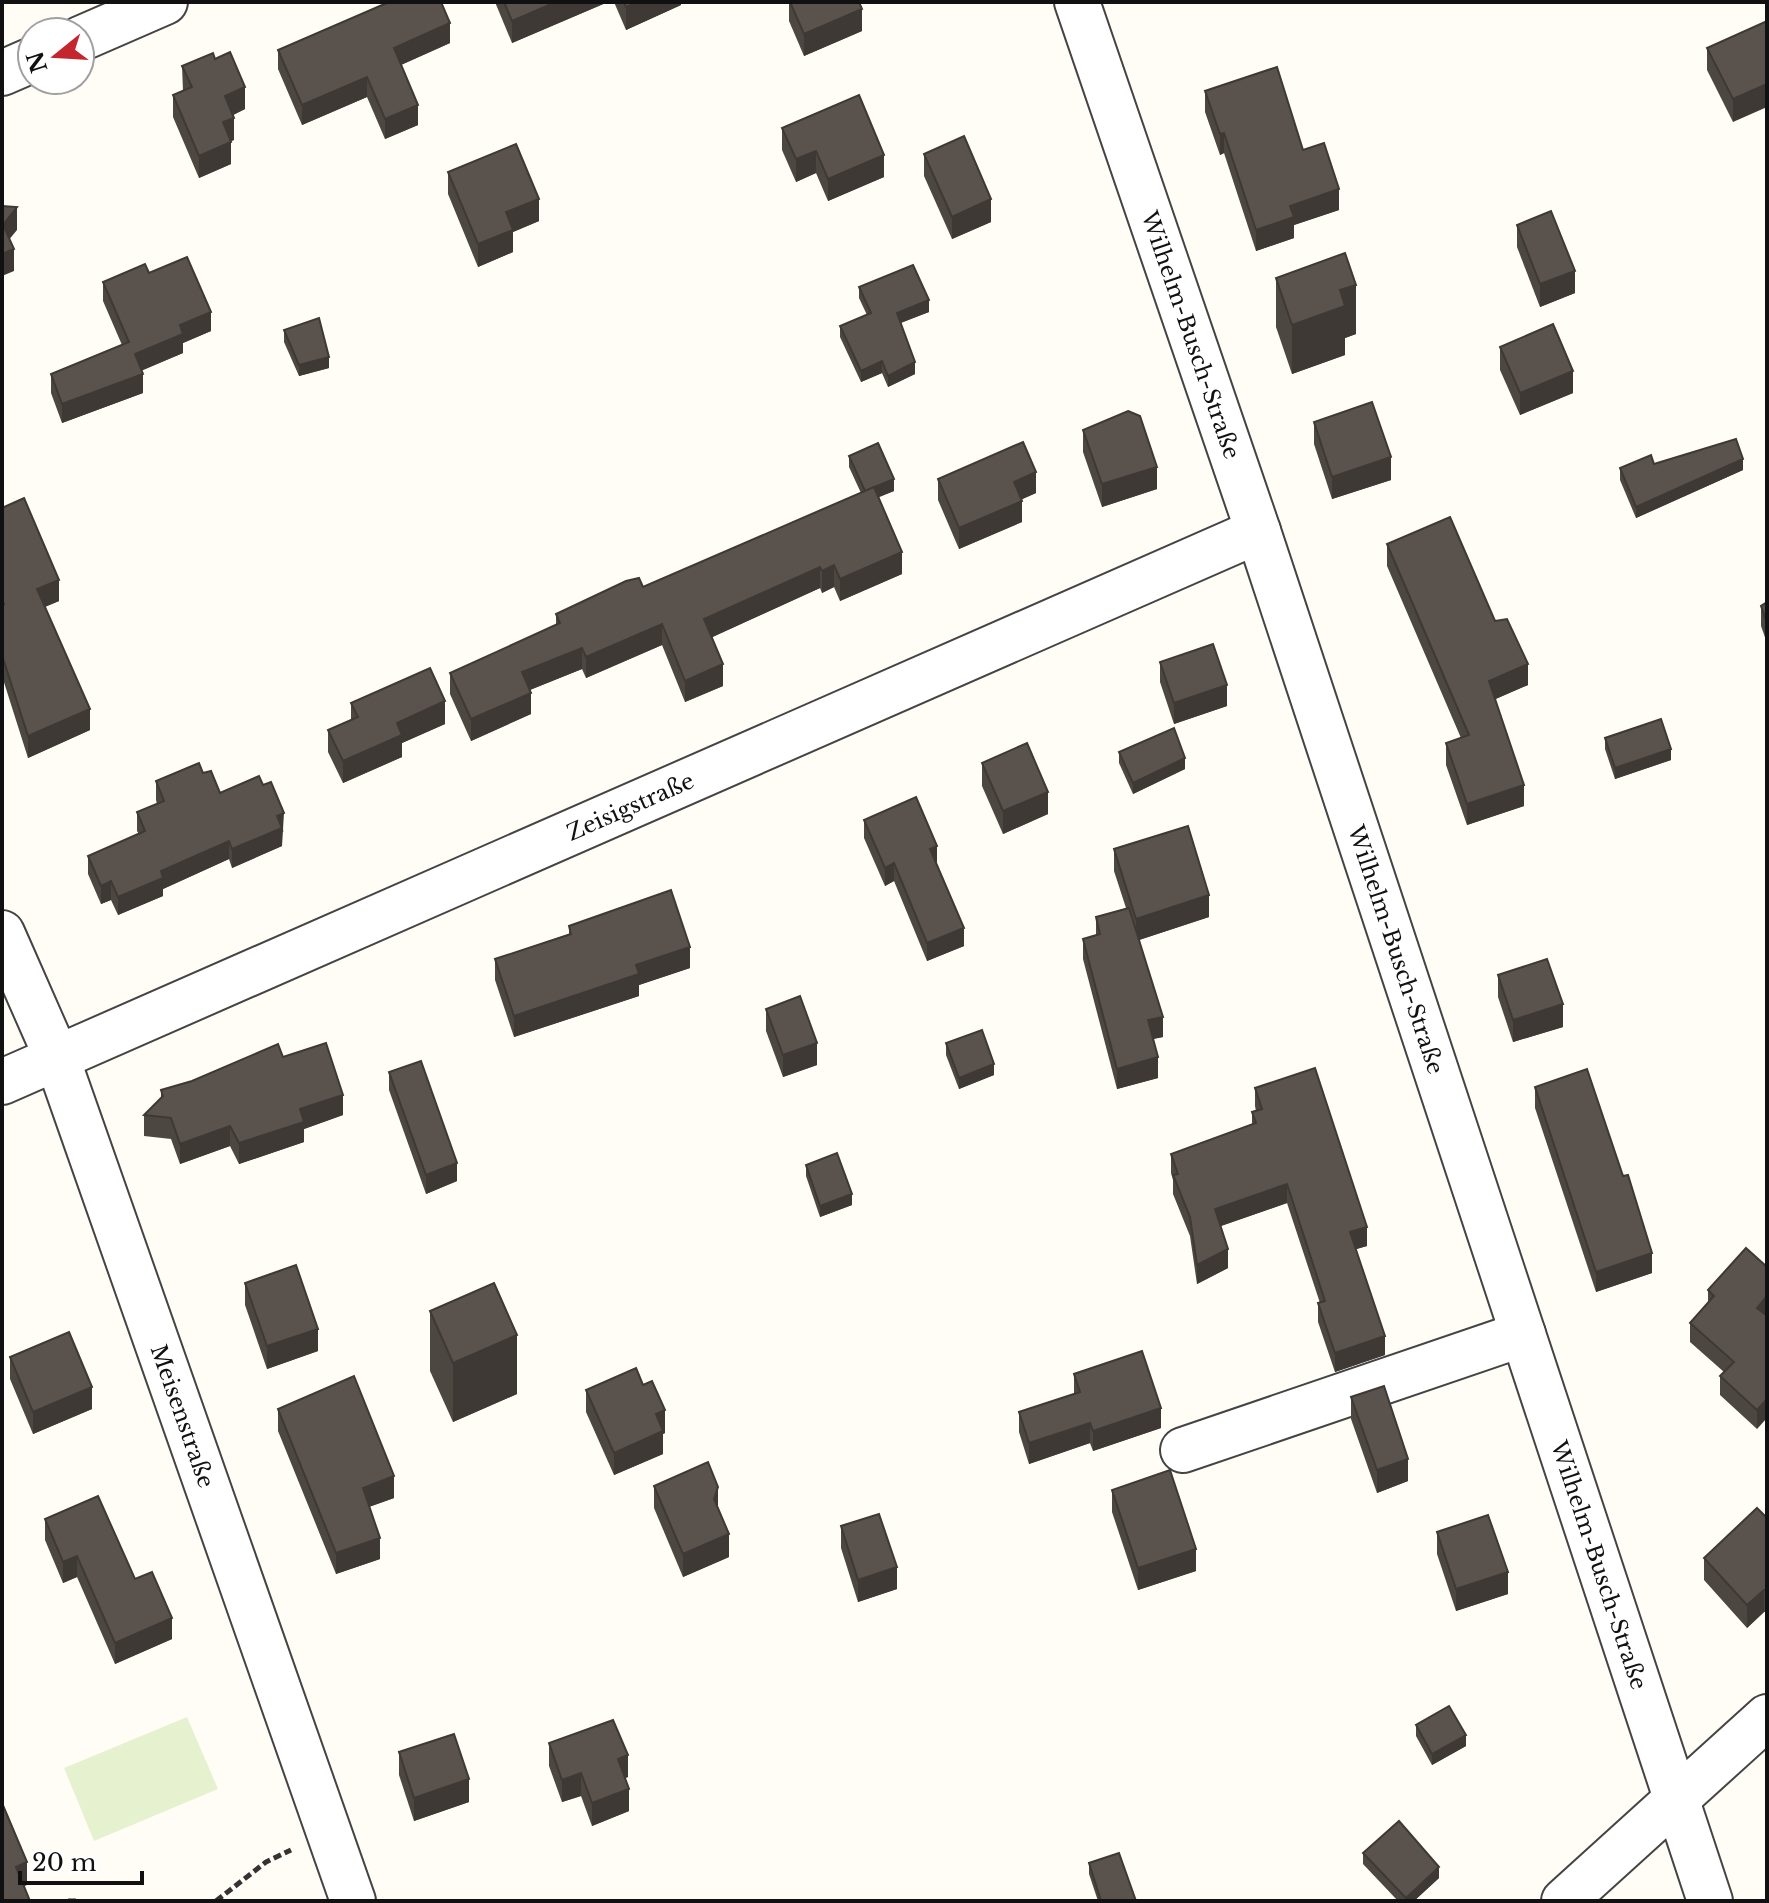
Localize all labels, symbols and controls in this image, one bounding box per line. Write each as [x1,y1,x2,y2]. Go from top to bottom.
north arrow [16,16,96,96]
text: N [21,48,53,76]
street label: Wilhelm-Busch-Straße [1135,207,1245,463]
street label: Zeisigstraße [563,767,698,847]
street label: Wilhelm-Busch-Straße [1342,821,1449,1078]
street label: Meisenstraße [145,1341,220,1491]
street label: Wilhelm-Busch-Straße [1545,1436,1652,1693]
scale bar [20,1835,142,1885]
text: 20 m [32,1848,97,1877]

